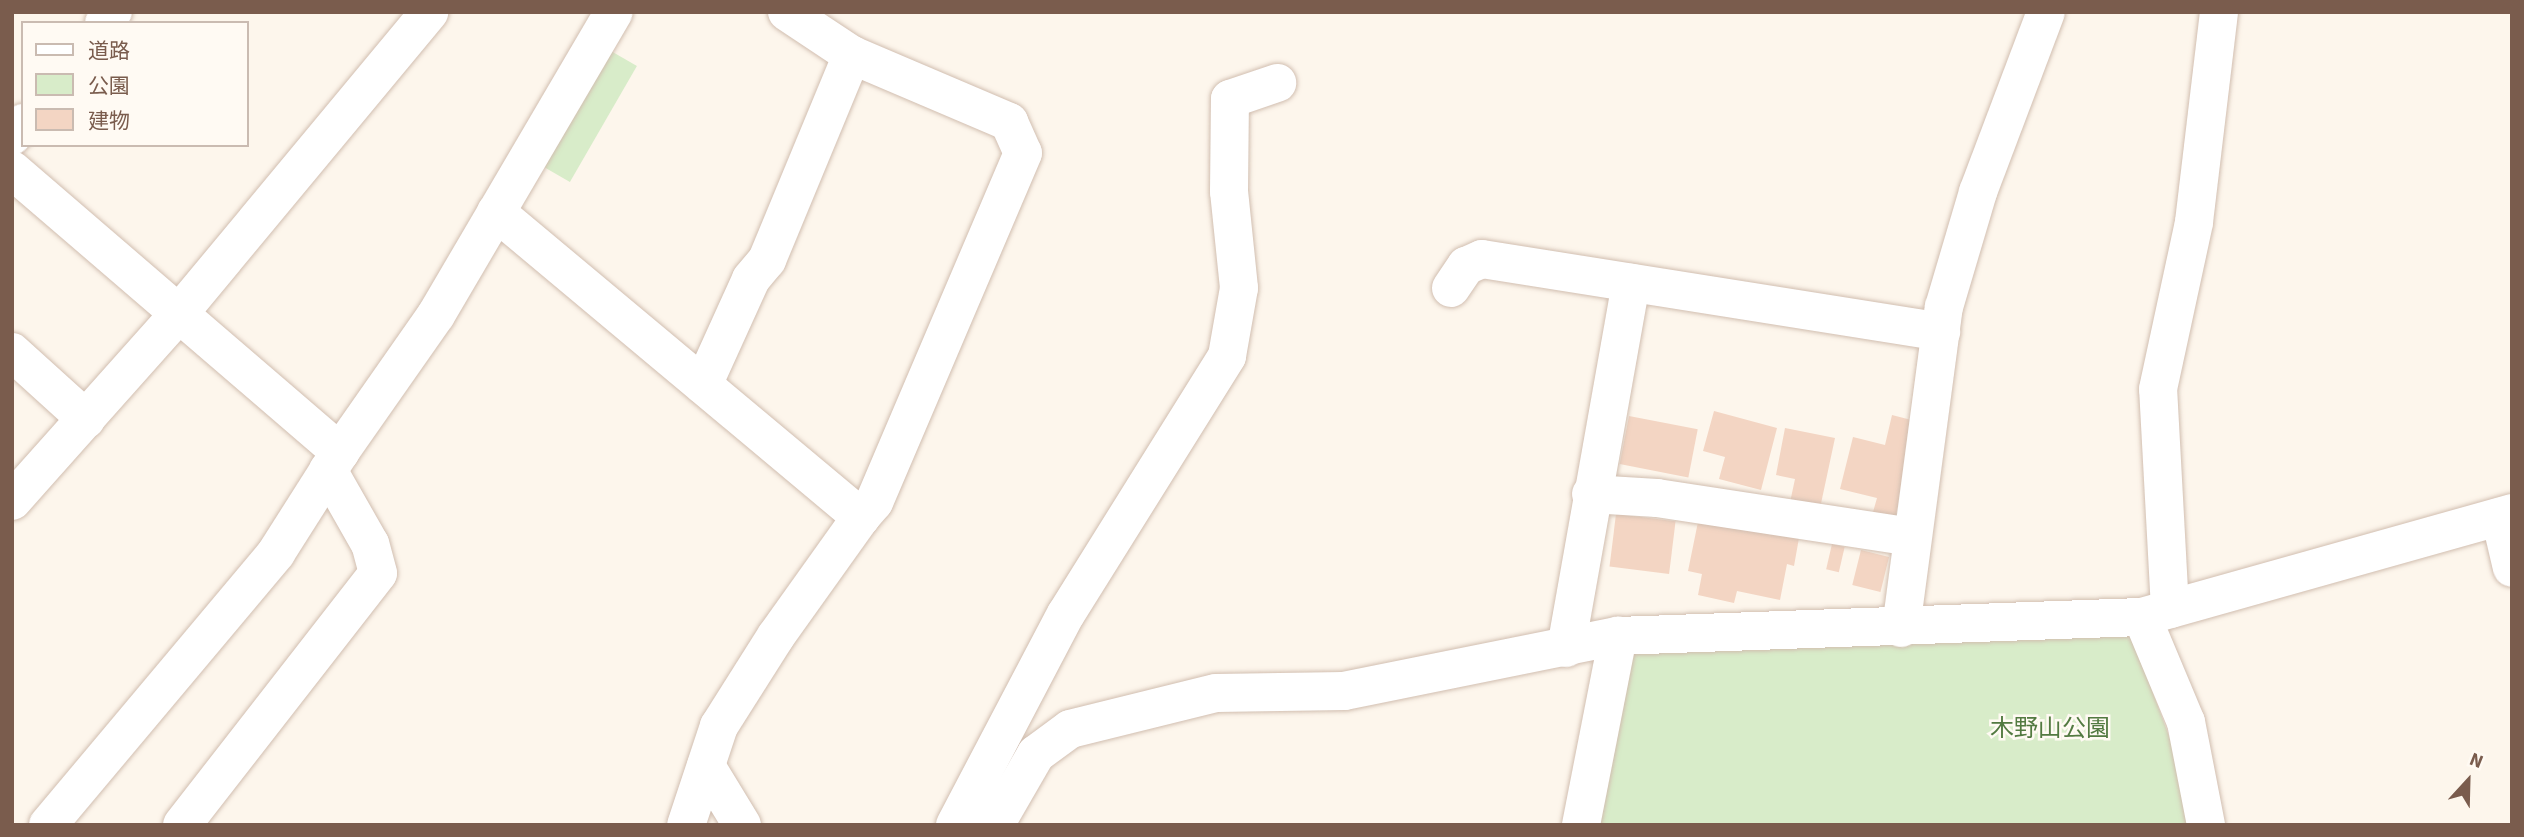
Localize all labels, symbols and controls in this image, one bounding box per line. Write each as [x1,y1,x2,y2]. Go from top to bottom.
legend [21,21,248,147]
text: 道路 [88,36,130,66]
text: 公園 [88,71,130,101]
text: 建物 [88,106,130,136]
park label: 木野山公園 [1990,715,2110,743]
north arrow [2433,746,2503,816]
text: N [2465,746,2487,776]

